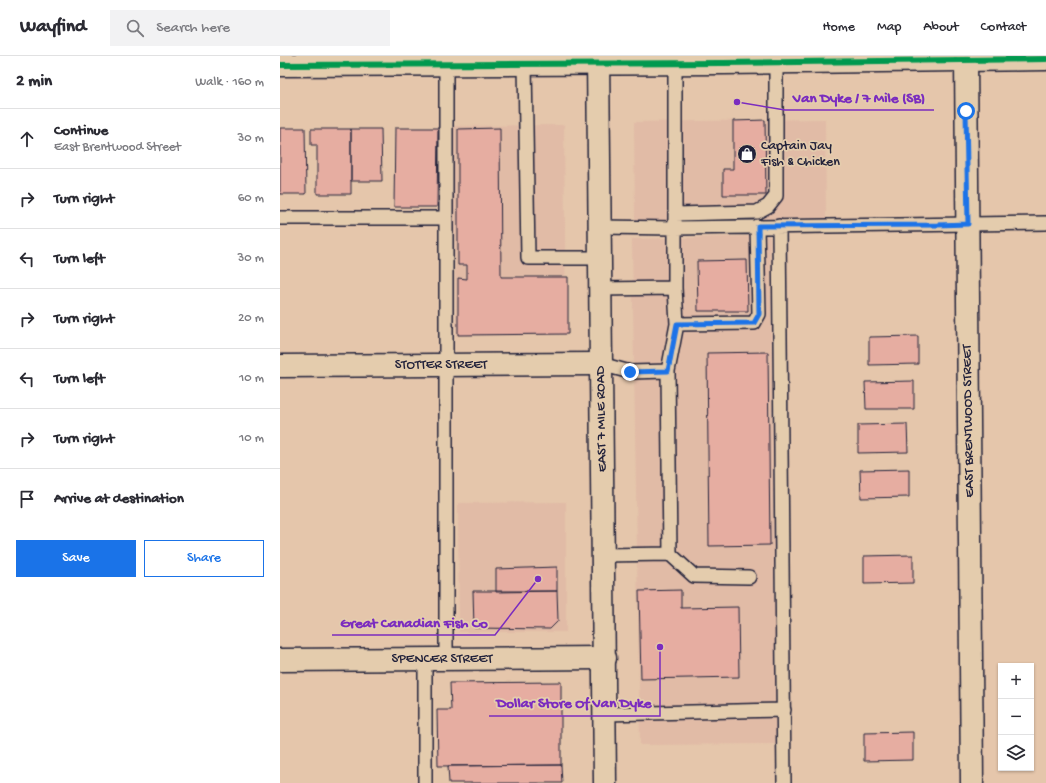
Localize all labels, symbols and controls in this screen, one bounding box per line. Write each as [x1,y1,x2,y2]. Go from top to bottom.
search box [110,10,390,46]
text: Wayfind [20,16,86,39]
icon: search [124,17,146,39]
text: Search here [156,19,230,37]
text: Home [823,19,855,36]
text: Map [877,19,901,36]
text: About [923,19,959,36]
text: Contact [981,19,1026,36]
text: 2 min [16,72,52,92]
text: Walk · 160 m [195,75,264,90]
callout: Van Dyke / 7 Mile (SB) [785,83,934,110]
text: Van Dyke / 7 Mile (SB) [792,90,925,108]
route start [957,102,975,120]
text: Continue [54,122,108,140]
icon: ahead [16,128,38,150]
text: 30 m [238,131,264,146]
place label: Captain Jay Fish & Chicken [760,138,840,171]
text: East Brentwood Street [54,140,181,155]
shop icon: Captain Jay Fish & Chicken [736,143,758,165]
icon: right [16,188,38,210]
text: Turn right [54,190,114,208]
text: 60 m [238,191,264,206]
icon: left [16,248,38,270]
text: Turn left [54,250,105,268]
text: 30 m [238,251,264,266]
icon: right [16,308,38,330]
text: Turn right [54,310,114,328]
text: 20 m [238,311,264,326]
street label: EAST BRENTWOOD STREET [959,344,979,498]
street label: STOTTER STREET [395,357,488,374]
route end [621,363,639,381]
street label: EAST 7 MILE ROAD [593,365,611,472]
icon: left [16,368,38,390]
text: Turn left [54,370,105,388]
text: 10 m [239,371,264,386]
icon: right [16,428,38,450]
text: Turn right [54,430,114,448]
text: 10 m [239,431,264,446]
icon: arrive [16,488,38,510]
text: Arrive at destination [54,490,184,508]
button: Save [16,540,136,577]
button: Share [144,540,264,577]
callout: Great Canadian Fish Co [332,608,495,635]
text: Great Canadian Fish Co [340,615,488,633]
street label: SPENCER STREET [391,651,493,668]
map controls [998,663,1034,771]
button: + [998,663,1034,699]
callout: Dollar Store Of Van Dyke [489,689,660,716]
text: Dollar Store Of Van Dyke [495,695,653,713]
button: − [998,699,1034,735]
button: layers [998,735,1034,771]

